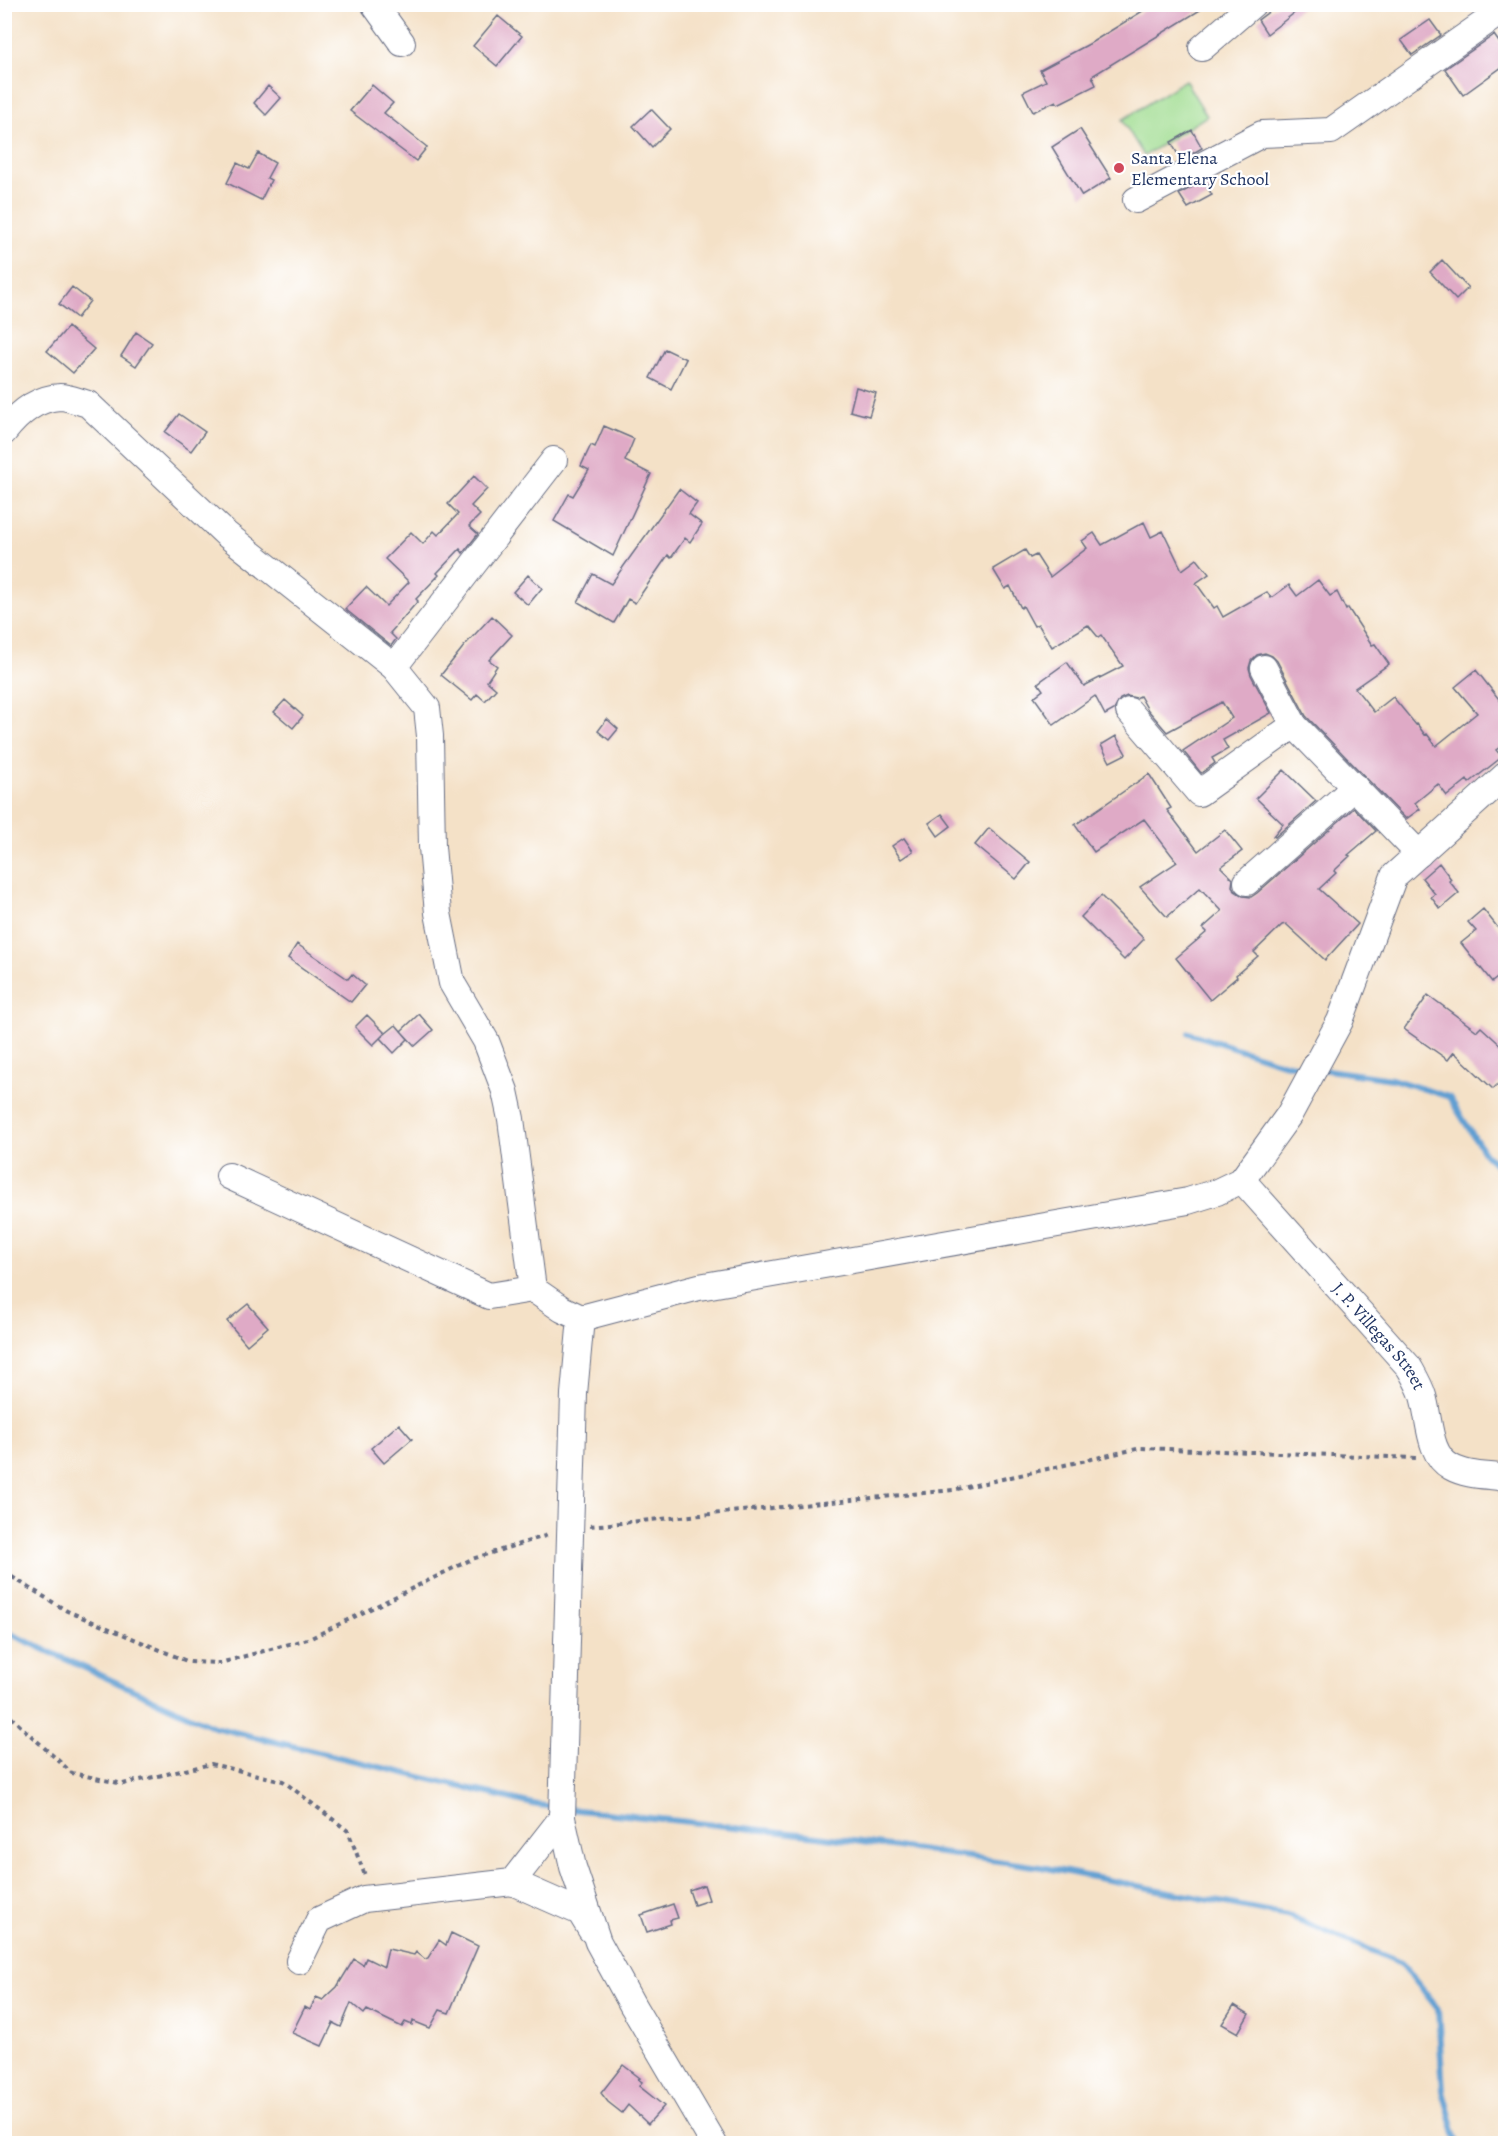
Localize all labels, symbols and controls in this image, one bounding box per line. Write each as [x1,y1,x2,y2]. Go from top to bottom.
place label: Santa Elena Elementary School [1131,146,1269,191]
marker: Santa Elena Elementary School [1112,161,1126,175]
street label: J. P. Villegas Street [1327,1277,1431,1394]

